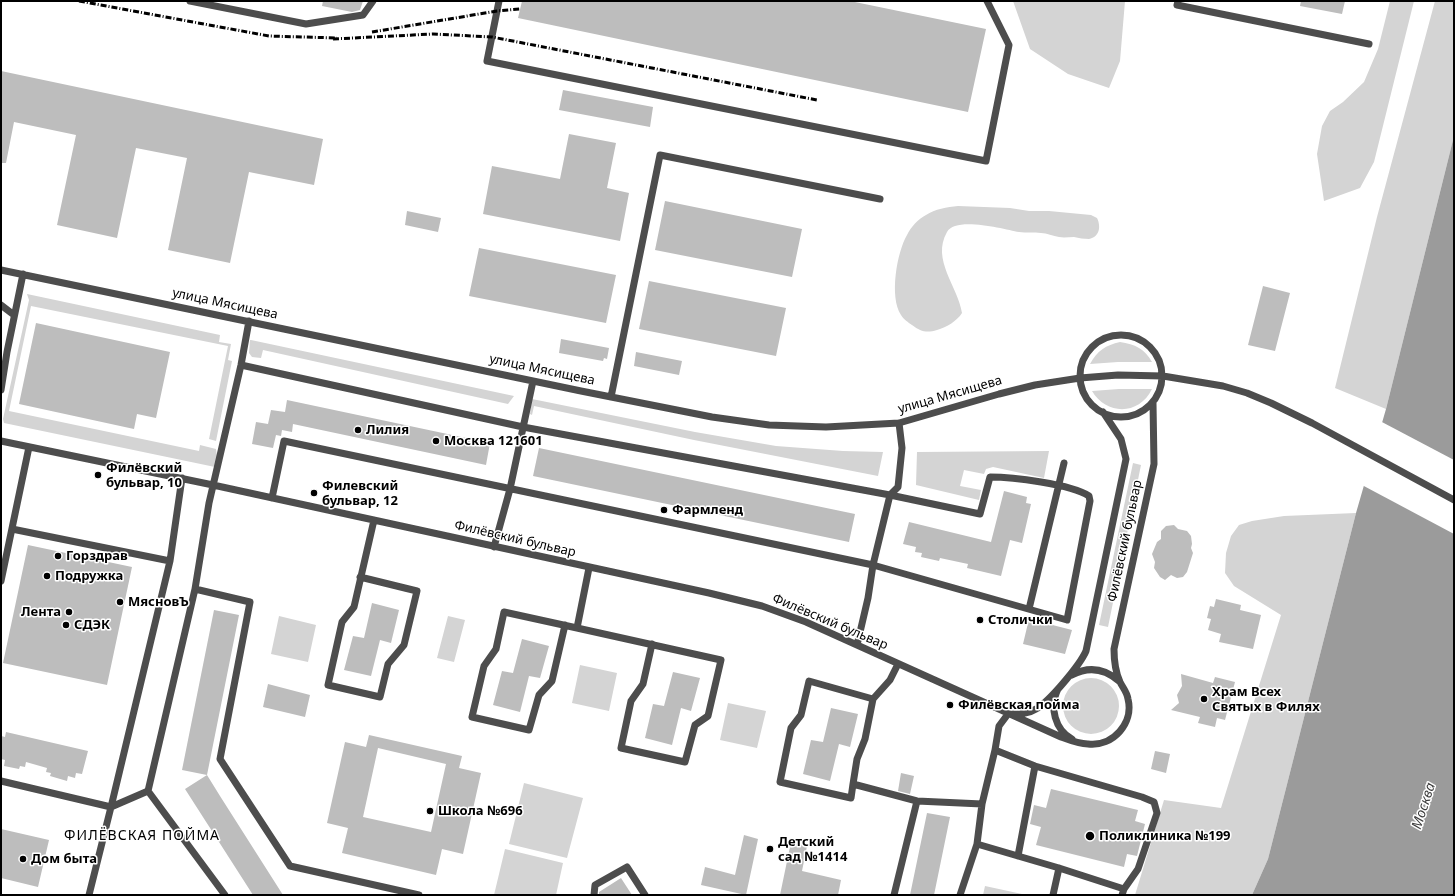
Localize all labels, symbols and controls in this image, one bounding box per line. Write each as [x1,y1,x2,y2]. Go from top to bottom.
street label: улица Мясищева [171,285,279,323]
street label: улица Мясищева [488,351,596,389]
street label: улица Мясищева [896,373,1004,417]
place label: Лилия [366,422,409,438]
marker: Лилия [353,425,363,435]
place label: Москва 121601 [444,433,543,449]
marker: Москва 121601 [431,436,441,446]
place label: Филёвский бульвар, 10 [106,460,182,491]
marker: Филёвский бульвар, 10 [93,470,103,480]
place label: Филевский бульвар, 12 [322,478,398,509]
street label: Филёвский бульвар [1104,479,1146,603]
marker: Филевский бульвар, 12 [309,488,319,498]
place label: Фармленд [672,502,743,518]
marker: Фармленд [659,505,669,515]
street label: Филёвский бульвар [453,517,577,561]
place label: Горздрав [66,548,128,564]
marker: Горздрав [53,551,63,561]
place label: Подружка [55,568,123,584]
marker: Подружка [42,571,52,581]
street label: Филёвский бульвар [770,591,890,653]
place label: МясновЪ [128,594,189,610]
marker: МясновЪ [115,597,125,607]
place label: Лента [21,604,61,620]
marker: Лента [64,607,74,617]
place label: Столички [988,612,1053,628]
marker: Столички [975,615,985,625]
place label: СДЭК [74,617,110,633]
marker: СДЭК [61,620,71,630]
place label: Храм Всех Святых в Филях [1212,684,1320,715]
marker: Храм Всех Святых в Филях [1199,694,1209,704]
place label: Филёвская пойма [958,697,1079,713]
marker: Филёвская пойма [945,700,955,710]
water label: Москва [1409,781,1439,831]
place label: Школа №696 [438,803,523,819]
marker: Школа №696 [425,806,435,816]
district label: ФИЛЁВСКАЯ ПОЙМА [64,828,220,844]
place label: Поликлиника №199 [1099,828,1231,844]
marker: Поликлиника №199 [1084,830,1096,842]
place label: Детский сад №1414 [778,834,847,865]
marker: Детский сад №1414 [765,844,775,854]
place label: Дом быта [31,851,97,867]
marker: Дом быта [18,854,28,864]

